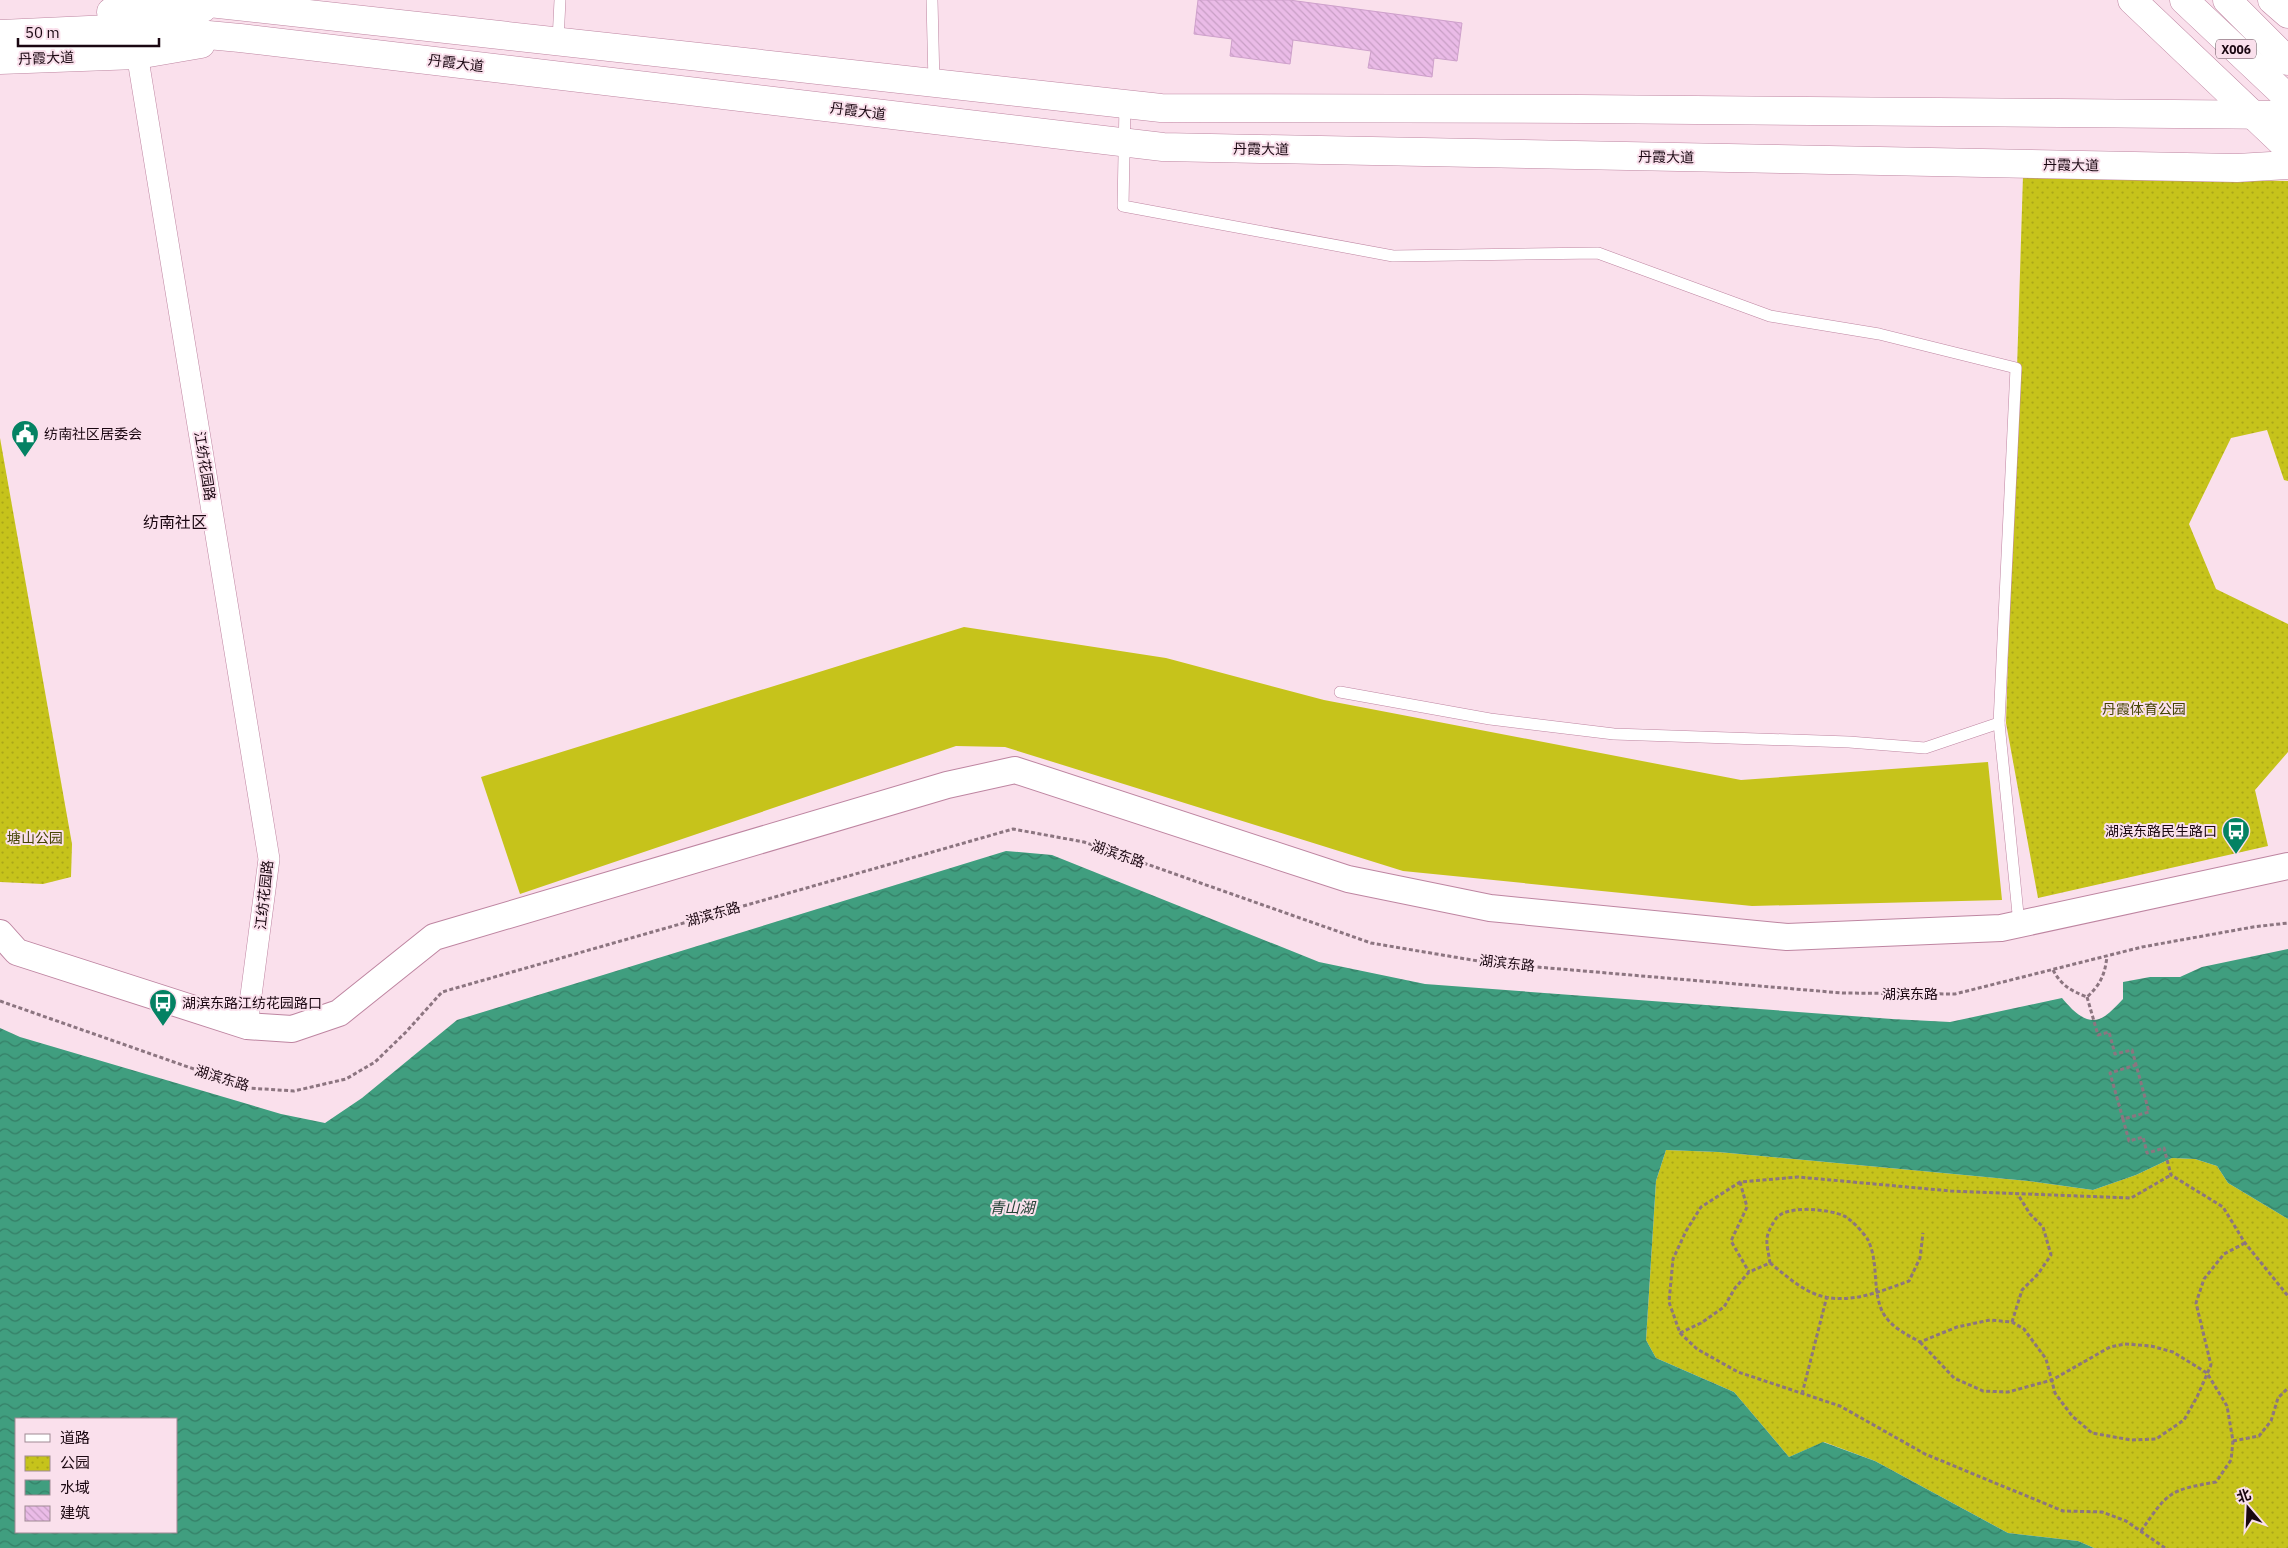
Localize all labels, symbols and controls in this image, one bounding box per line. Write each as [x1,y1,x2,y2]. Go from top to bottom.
scale bar [18,15,159,47]
text: 50 m [25,23,60,42]
road number: X006 [2216,40,2256,59]
street label: 丹霞大道 [18,48,74,68]
street label: 丹霞大道 [427,51,485,75]
street label: 丹霞大道 [829,99,887,123]
street label: 丹霞大道 [1233,140,1289,158]
street label: 丹霞大道 [1638,148,1694,166]
street label: 丹霞大道 [2043,156,2099,174]
public building icon: 纺南社区居委会 [10,419,40,458]
place label: 纺南社区居委会 [44,425,142,443]
street label: 江纺花园路 [191,430,219,502]
district label: 纺南社区 [143,512,207,532]
park label: 丹霞体育公园 [2102,700,2186,718]
bus stop icon: 湖滨东路民生路口 [2221,816,2251,855]
place label: 湖滨东路民生路口 [2105,822,2217,840]
park label: 塘山公园 [7,829,63,847]
street label: 湖滨东路 [1089,836,1147,872]
street label: 江纺花园路 [251,859,277,931]
street label: 湖滨东路 [684,898,742,930]
street label: 湖滨东路 [1478,951,1536,975]
street label: 湖滨东路 [1882,985,1938,1003]
bus stop icon: 湖滨东路江纺花园路口 [148,988,178,1027]
place label: 湖滨东路江纺花园路口 [182,994,322,1012]
street label: 湖滨东路 [193,1061,251,1095]
water label: 青山湖 [989,1198,1036,1217]
legend [15,1418,178,1533]
text: 道路 [60,1428,90,1447]
text: 公园 [60,1453,90,1472]
text: 水域 [60,1478,90,1497]
north arrow [2223,1483,2273,1533]
text: 北 [2234,1485,2253,1506]
text: 建筑 [60,1503,90,1522]

